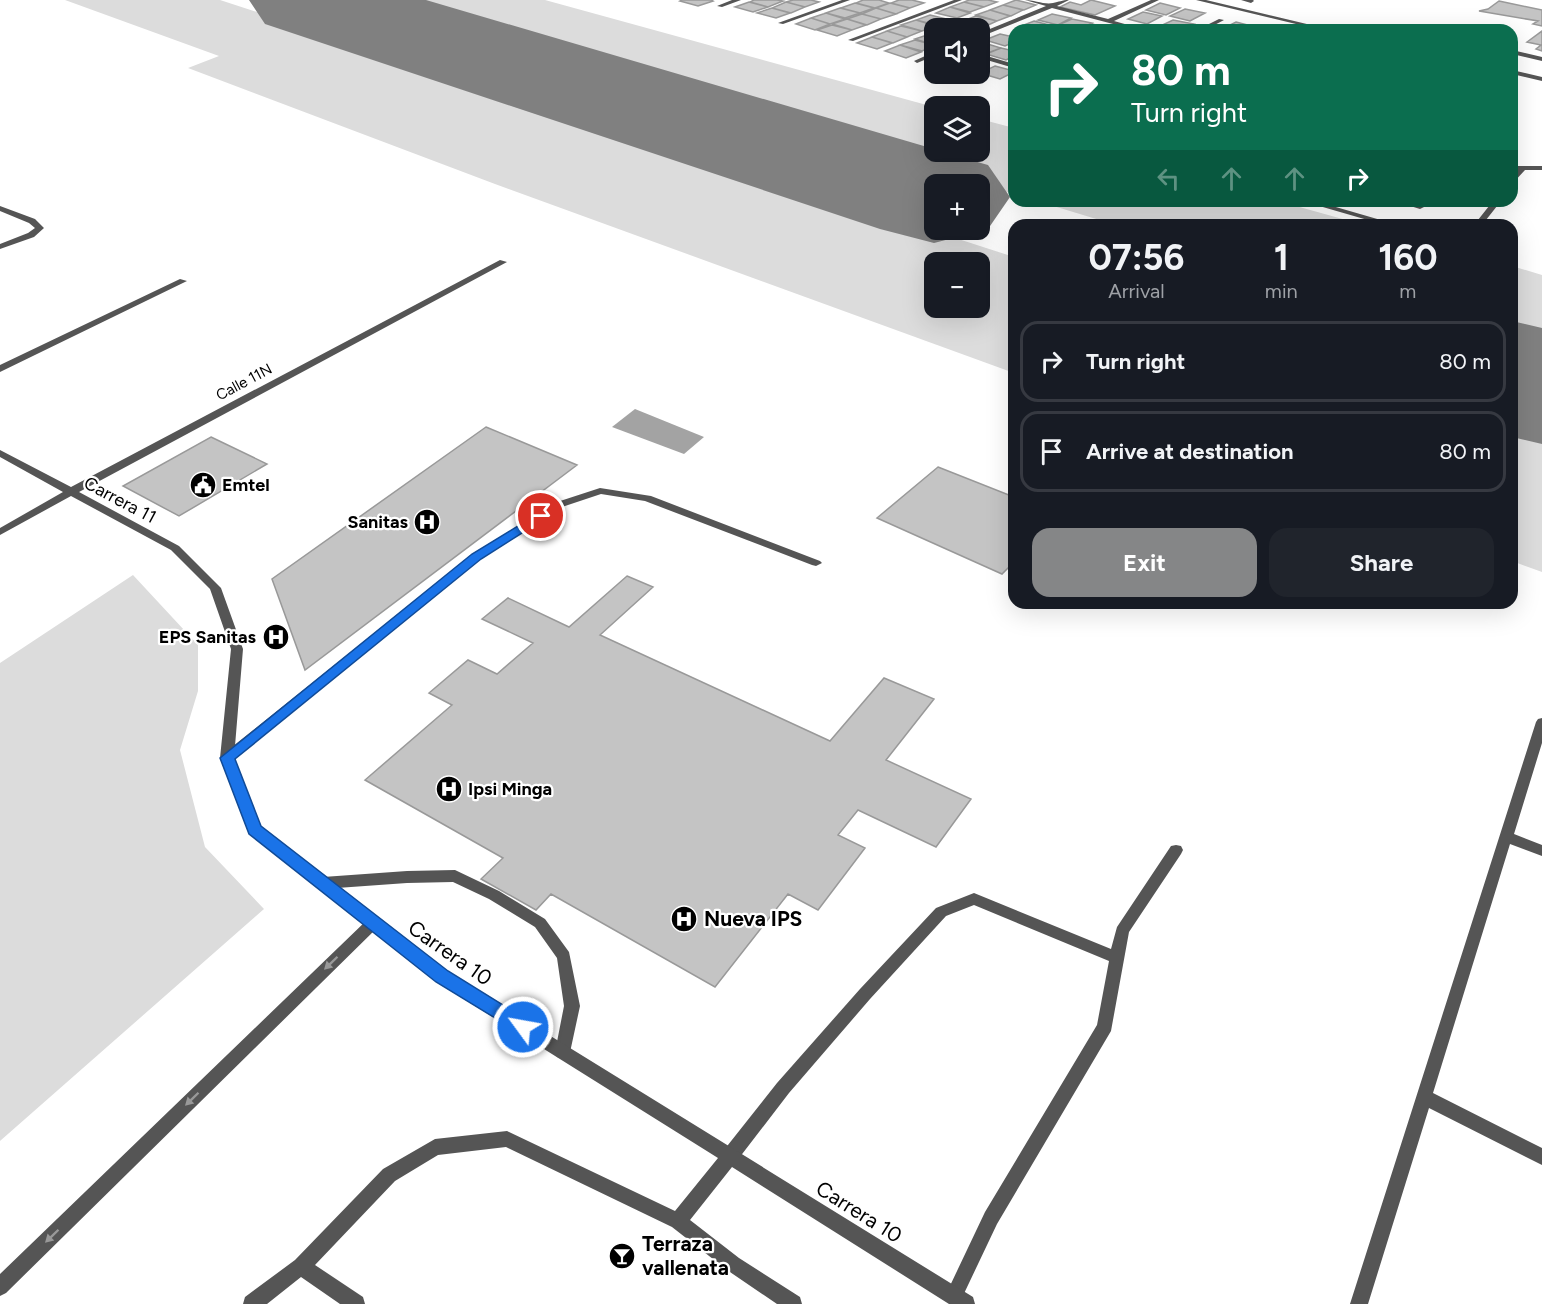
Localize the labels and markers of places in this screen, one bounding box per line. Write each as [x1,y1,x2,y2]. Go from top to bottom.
public building icon: Emtel [188,470,218,500]
place label: Emtel [222,474,270,496]
pin [515,490,566,541]
hospital icon: Sanitas [412,507,442,537]
place label: Sanitas [347,511,409,533]
hospital icon: EPS Sanitas [261,622,291,652]
place label: EPS Sanitas [159,626,257,648]
hospital icon: Ipsi Minga [434,774,464,804]
place label: Ipsi Minga [468,778,552,800]
hospital icon: Nueva IPS [669,904,699,934]
place label: Nueva IPS [704,906,802,931]
place label: Terraza vallenata [642,1231,729,1280]
bar icon: Terraza vallenata [607,1241,637,1271]

